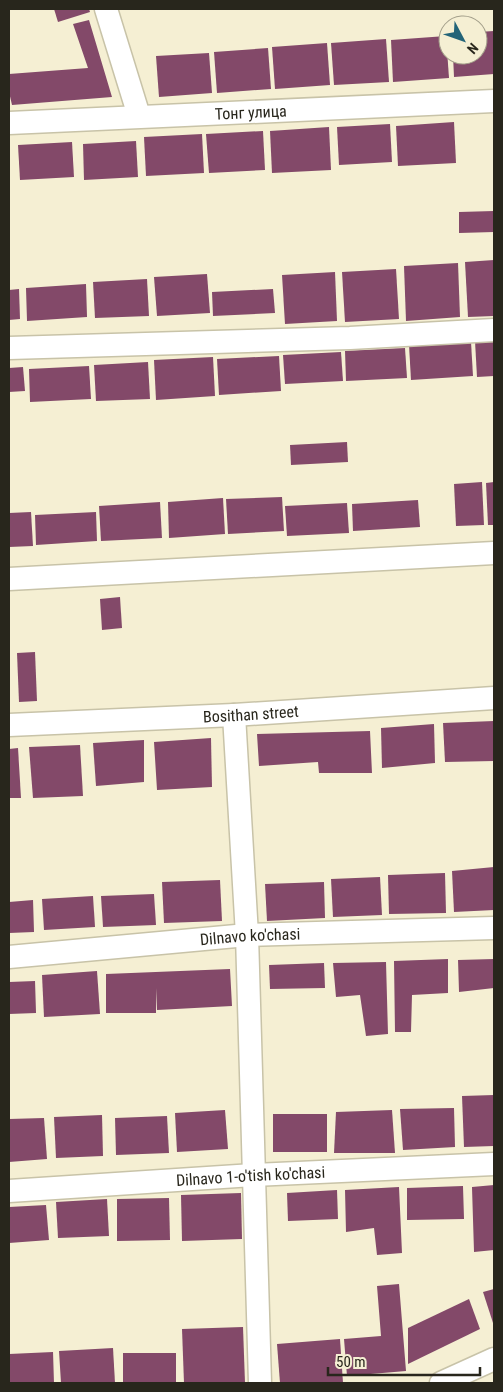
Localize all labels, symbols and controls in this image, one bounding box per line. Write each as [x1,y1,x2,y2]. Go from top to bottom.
north arrow [438,15,488,65]
text: N [464,40,482,57]
street label: Тонг улица [214,101,287,123]
street label: Bosithan street [202,701,299,726]
street label: Dilnavo ko'chasi [199,924,300,949]
street label: Dilnavo 1-o'tish ko'chasi [175,1162,325,1190]
scale bar [328,1344,480,1376]
text: 50 m [336,1353,366,1371]

